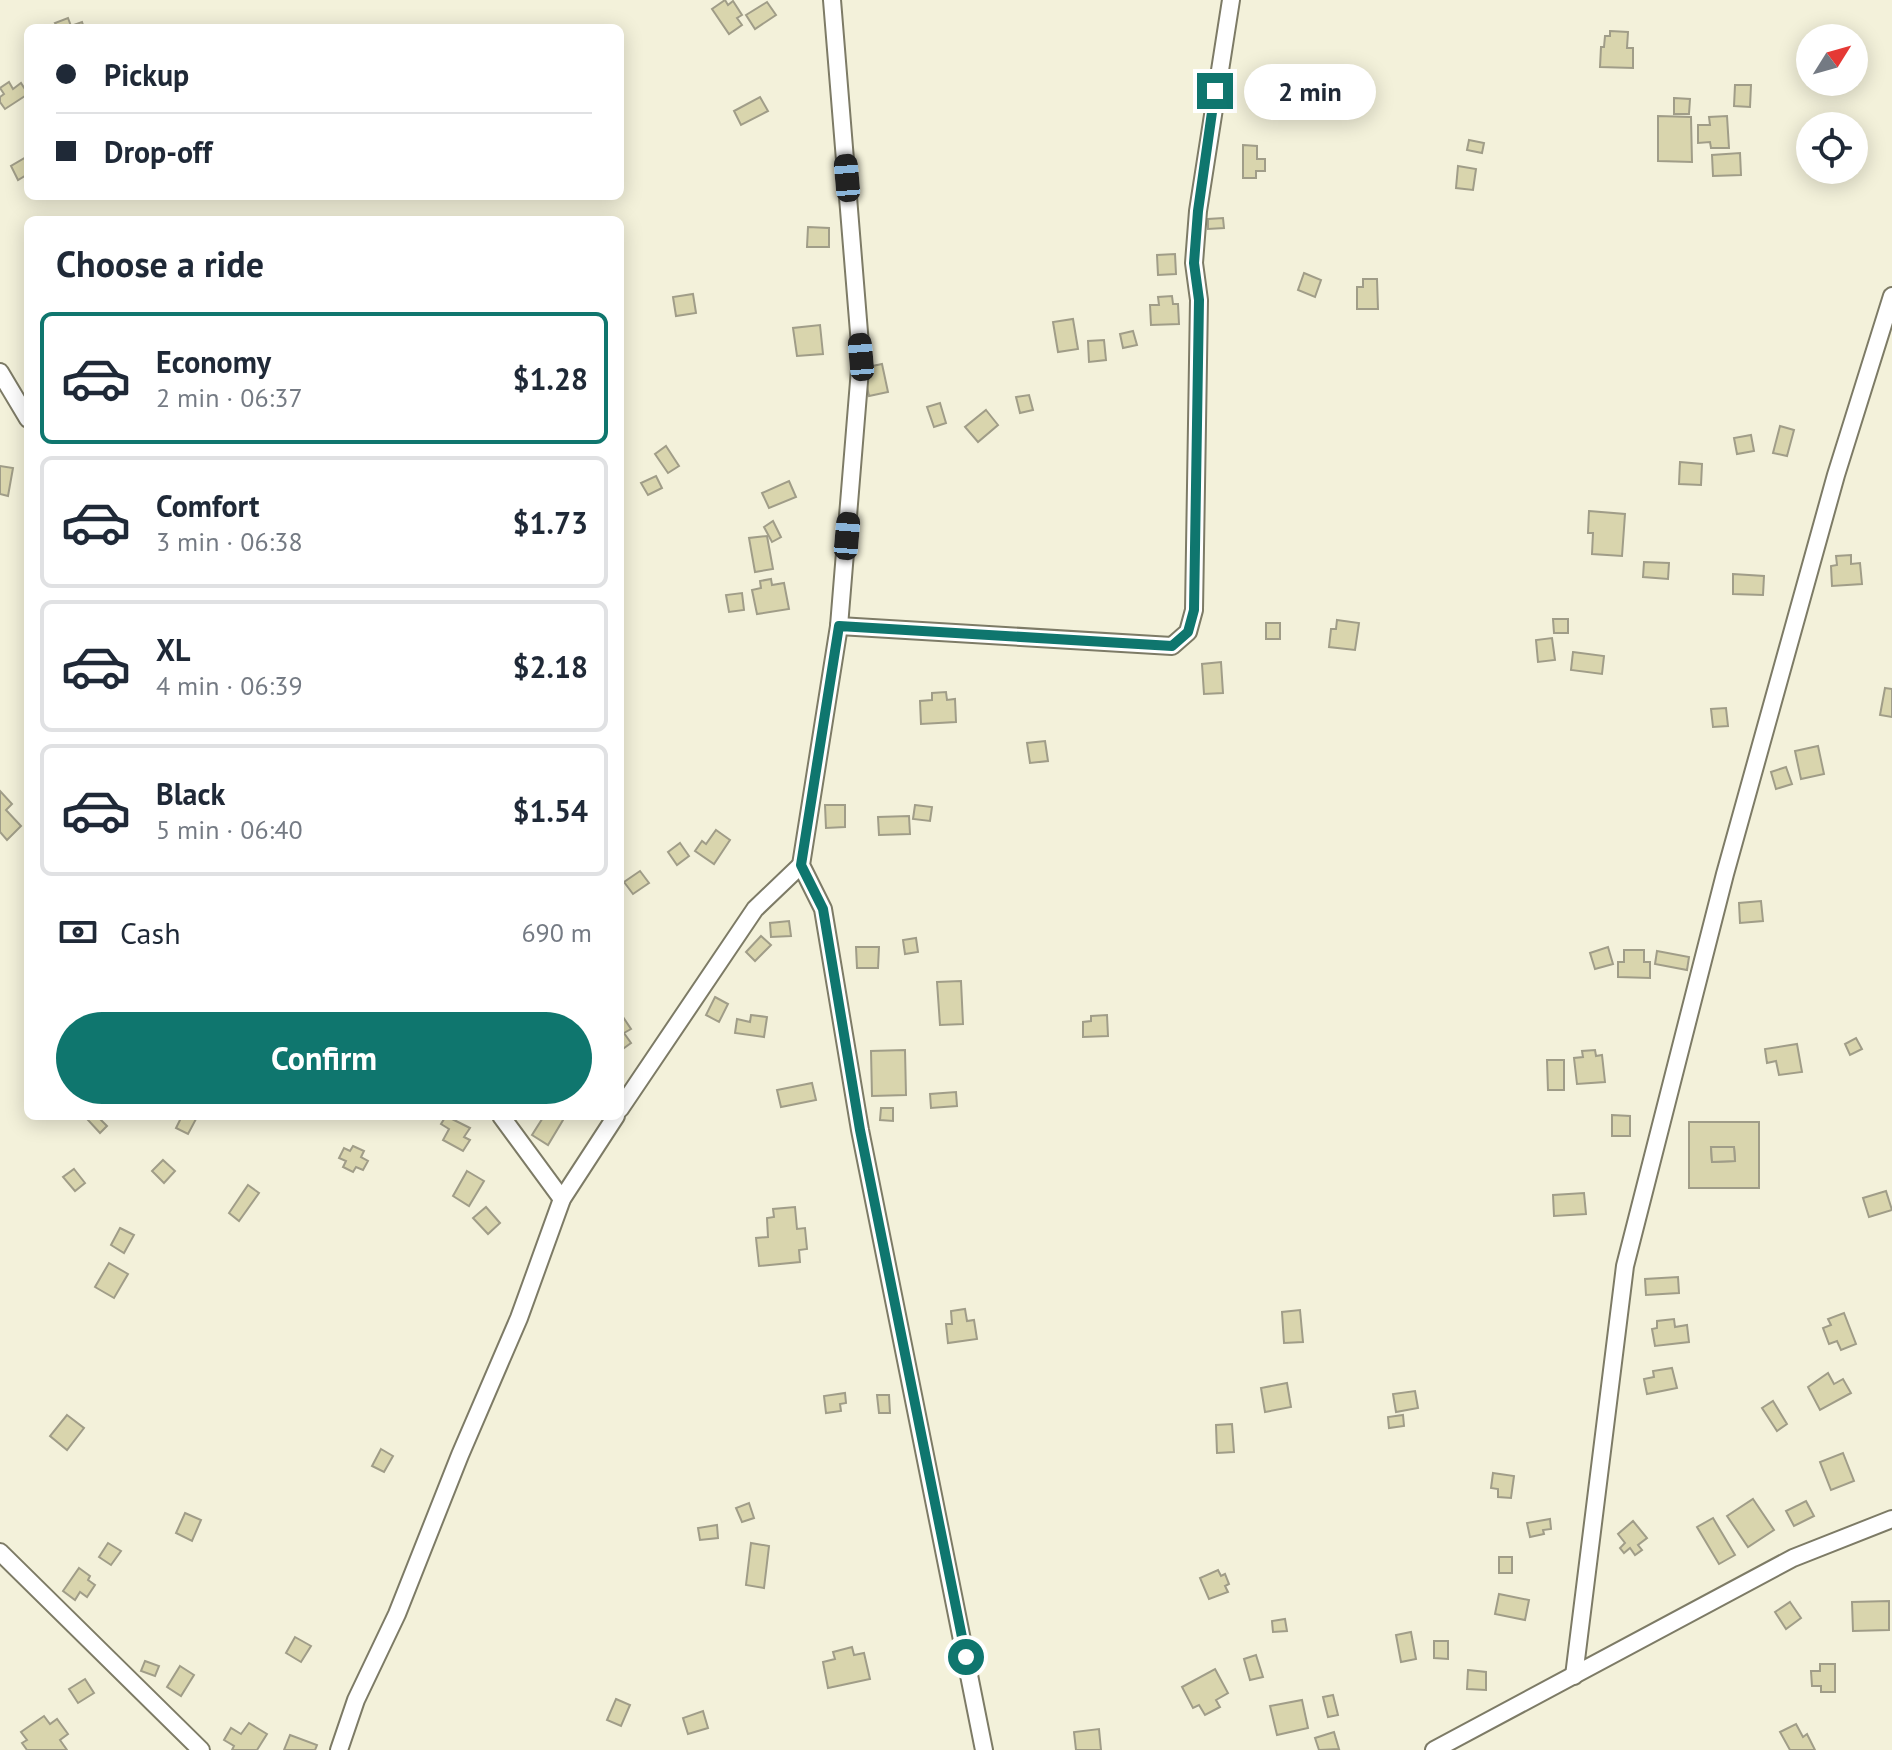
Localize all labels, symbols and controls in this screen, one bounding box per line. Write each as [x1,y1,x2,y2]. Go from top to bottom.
north arrow [1796,24,1868,96]
map controls [1796,24,1868,184]
text: Pickup [104,55,189,94]
callout: 2 min [1243,63,1375,119]
route end [1197,73,1233,109]
text: 2 min [1278,75,1342,108]
button: locate [1796,112,1868,184]
text: Drop-off [104,132,212,171]
car [833,153,861,203]
text: Choose a ride [56,240,264,287]
car [847,332,875,382]
icon: car [60,342,132,414]
text: Economy [156,342,271,381]
text: $1.28 [513,359,588,398]
text: 2 min · 06:37 [156,381,303,414]
icon: car [60,486,132,558]
text: Comfort [156,486,259,525]
text: $1.73 [513,503,588,542]
car [833,511,861,561]
text: 3 min · 06:38 [156,525,303,558]
icon: car [60,630,132,702]
text: XL [156,630,190,669]
text: $2.18 [513,647,588,686]
text: 4 min · 06:39 [156,669,303,702]
icon: car [60,774,132,846]
text: Black [156,774,225,813]
text: $1.54 [513,791,588,830]
text: 5 min · 06:40 [156,813,303,846]
icon: cash [56,910,100,954]
text: Cash [120,913,181,952]
text: 690 m [521,916,592,949]
button: Confirm [56,1012,592,1104]
route start [948,1639,984,1675]

